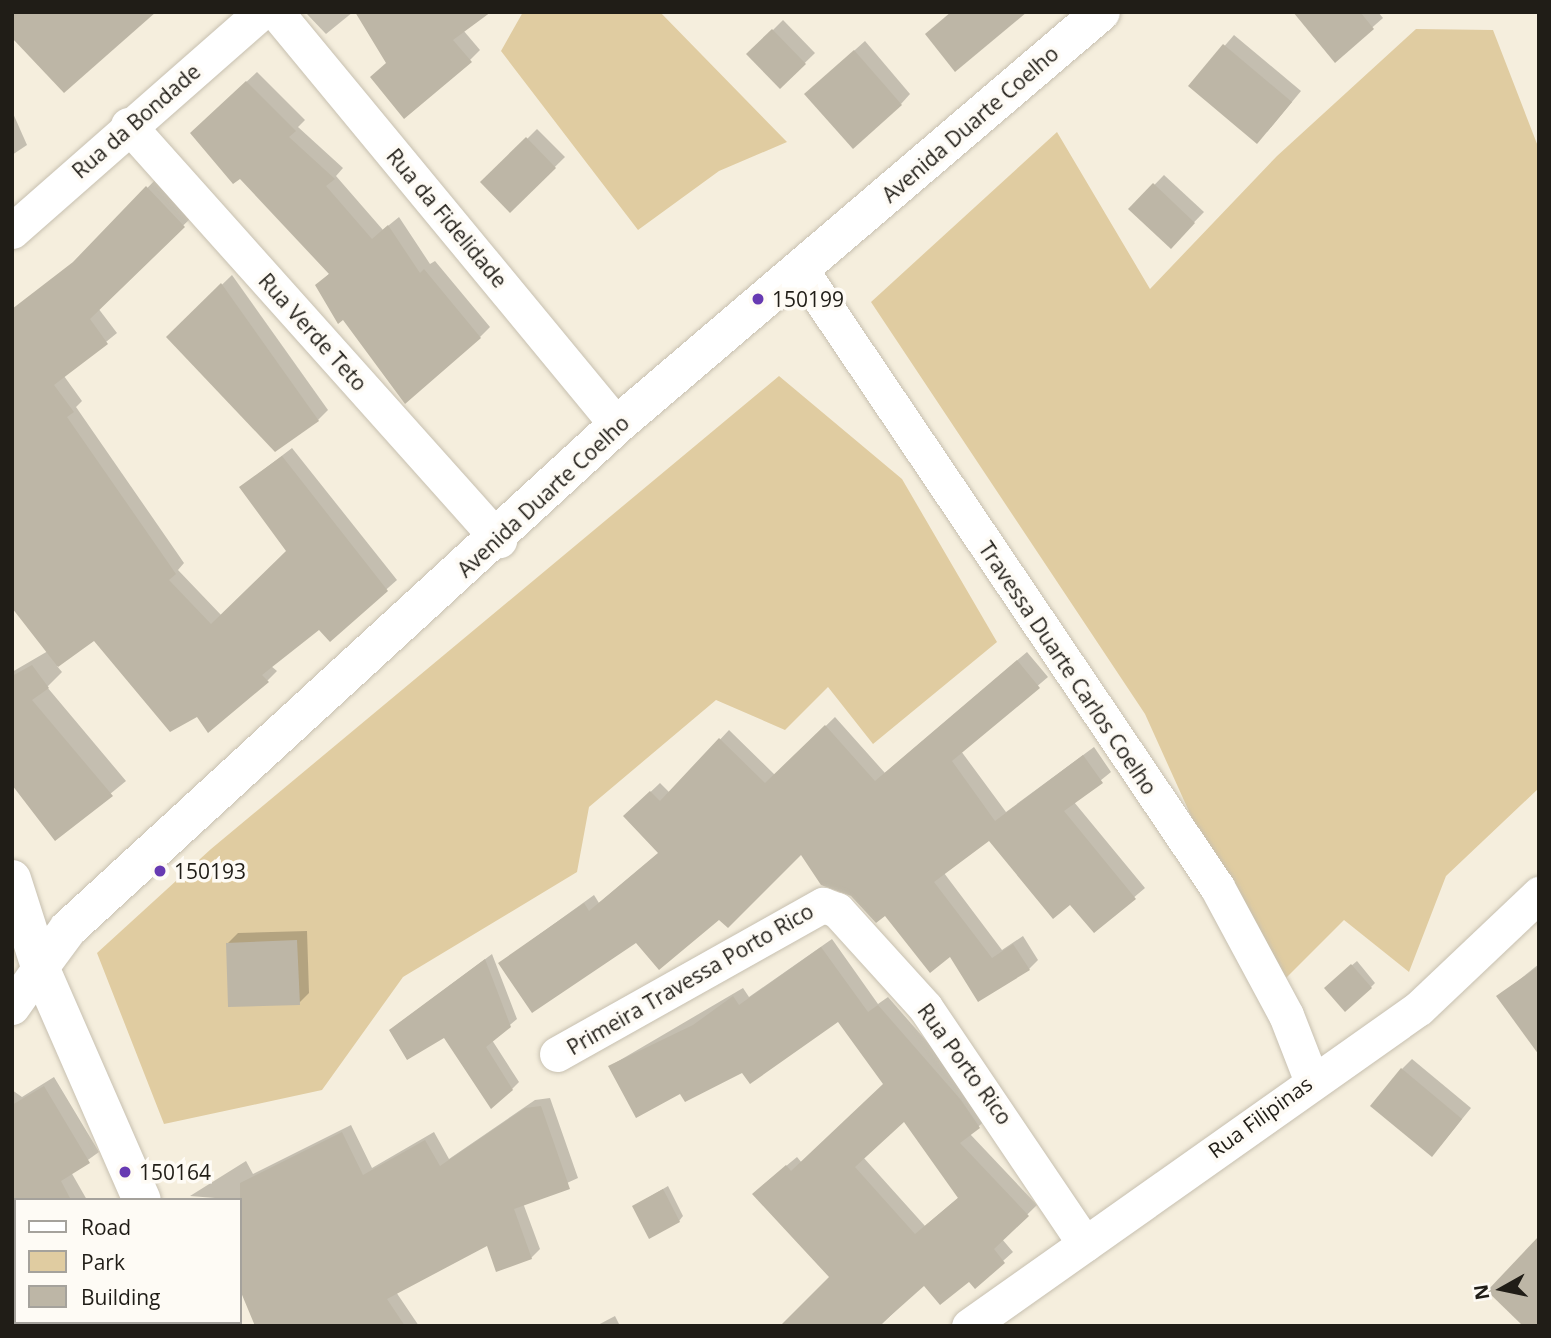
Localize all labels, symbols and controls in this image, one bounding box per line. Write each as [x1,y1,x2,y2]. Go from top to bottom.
street label: Avenida Duarte Coelho [877,41,1063,207]
street label: Rua da Bondade [67,59,205,183]
street label: Rua da Fidelidade [382,143,512,293]
street label: Rua Verde Teto [254,268,372,396]
place label: 150199 [772,286,844,312]
marker: 150199 [750,291,766,307]
street label: Avenida Duarte Coelho [452,410,634,582]
street label: Travessa Duarte Carlos Coelho [974,537,1162,799]
place label: 150193 [174,858,246,884]
marker: 150193 [152,863,168,879]
street label: Primeira Travessa Porto Rico [562,898,818,1060]
street label: Rua Porto Rico [913,999,1017,1129]
street label: Rua Filipinas [1203,1071,1317,1163]
place label: 150164 [139,1159,211,1185]
marker: 150164 [117,1164,133,1180]
legend [14,1198,242,1324]
text: Road [81,1213,131,1241]
text: Park [81,1248,125,1276]
north arrow [1467,1254,1537,1324]
text: Building [81,1283,160,1311]
text: N [1467,1283,1495,1302]

